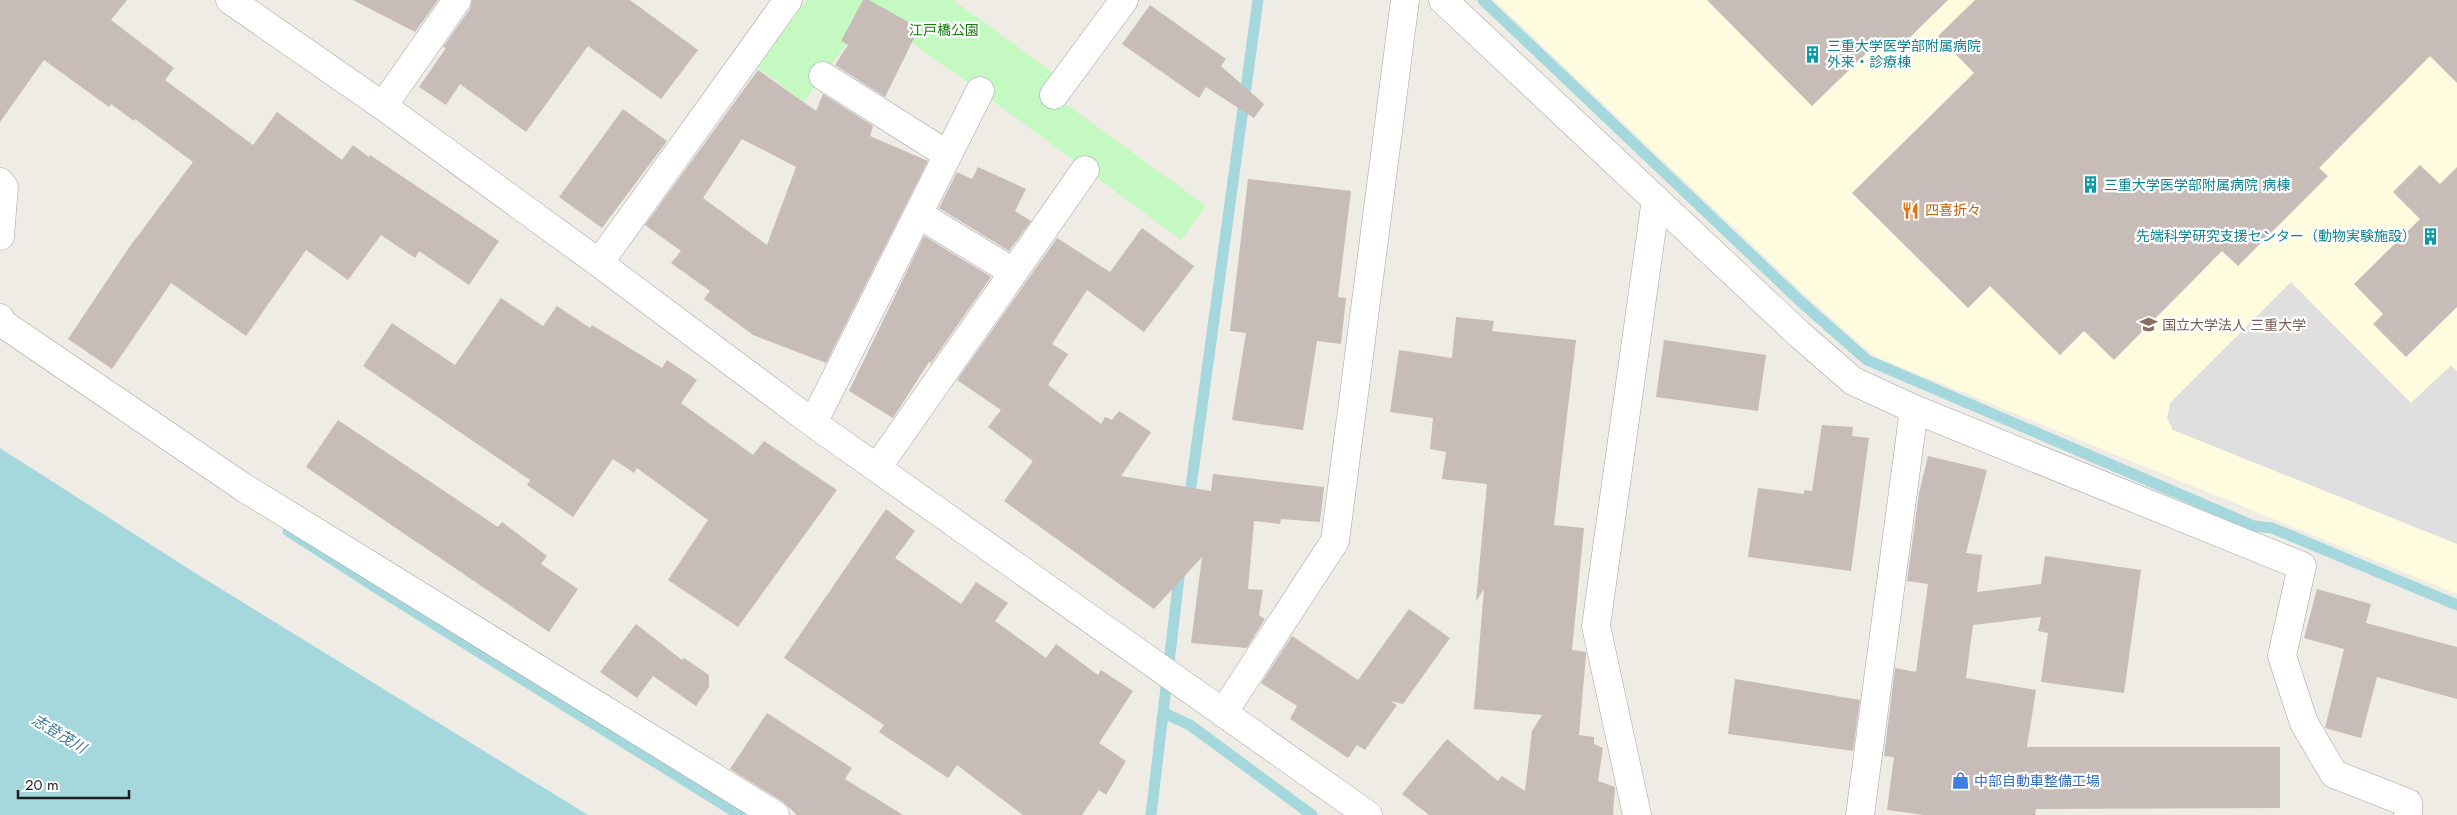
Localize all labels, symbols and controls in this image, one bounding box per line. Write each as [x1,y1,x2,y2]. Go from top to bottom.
park label: 江戸橋公園 [909,20,979,40]
place label: 三重大学医学部附属病院 外来・診療棟 [1827,36,1981,72]
building icon: 三重大学医学部附属病院 外来・診療棟 [1803,44,1823,64]
building icon: 三重大学医学部附属病院 病棟 [2080,175,2100,195]
place label: 三重大学医学部附属病院 病棟 [2104,175,2290,195]
restaurant icon: 四喜折々 [1901,200,1921,220]
place label: 四喜折々 [1925,200,1981,220]
place label: 先端科学研究支援センター（動物実験施設） [2136,226,2416,246]
building icon: 先端科学研究支援センター（動物実験施設） [2420,226,2440,246]
school or university icon: 国立大学法人 三重大学 [2138,315,2158,335]
place label: 国立大学法人 三重大学 [2162,315,2306,335]
water label: 志登茂川 [28,709,92,760]
scale bar [18,768,129,800]
shop icon: 中部自動車整備工場 [1950,771,1970,791]
place label: 中部自動車整備工場 [1974,771,2100,791]
text: 20 m [25,774,59,796]

